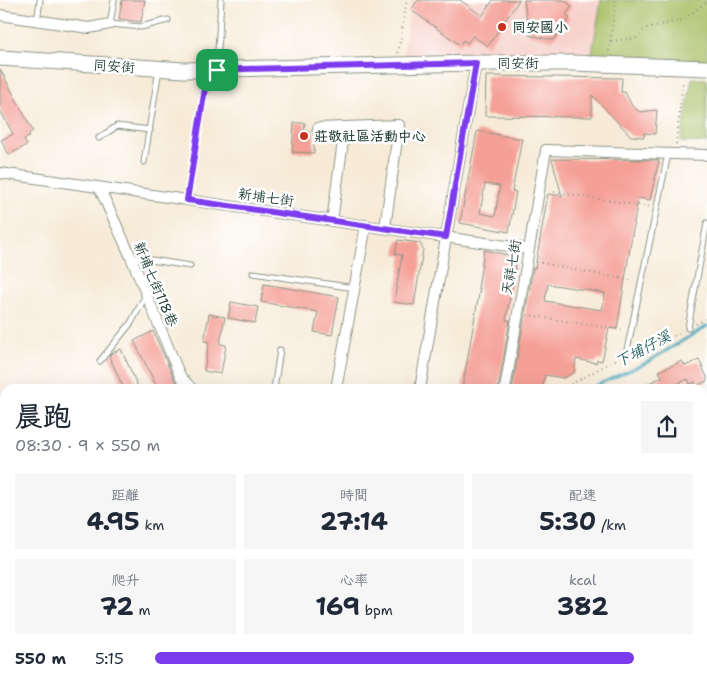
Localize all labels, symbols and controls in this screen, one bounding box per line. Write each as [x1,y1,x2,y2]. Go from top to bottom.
place label: 同安國小 [512,18,568,36]
marker: 同安國小 [496,21,508,33]
pin [196,49,238,91]
street label: 同安街 [497,54,539,72]
street label: 同安街 [92,56,136,76]
icon: arrive [203,56,231,84]
place label: 莊敬社區活動中心 [314,127,426,145]
marker: 莊敬社區活動中心 [298,130,310,142]
street label: 新埔七街 [237,184,295,210]
street label: 天祥七街 [497,238,525,296]
street label: 新埔七街118巷 [130,239,182,330]
water label: 下埔仔溪 [612,326,675,372]
text: 晨跑 [15,397,71,435]
button: share [641,401,693,453]
text: 08:30 · 9 × 550 m [15,435,160,456]
text: 距離 [111,486,139,504]
text: 時間 [340,486,368,504]
text: 配速 [569,486,597,504]
text: 4.95 [86,504,140,538]
text: 27:14 [320,504,388,538]
text: 5:30 [539,504,596,538]
text: km [140,516,164,534]
text: /km [596,516,626,534]
text: 爬升 [111,571,139,589]
text: 心率 [340,571,368,589]
text: kcal [569,571,596,589]
text: 72 [100,589,134,623]
text: 169 [315,589,360,623]
text: 382 [557,589,609,623]
text: m [134,601,151,619]
text: bpm [360,601,393,619]
text: 550 m [15,648,66,669]
text: 5:15 [95,648,124,669]

